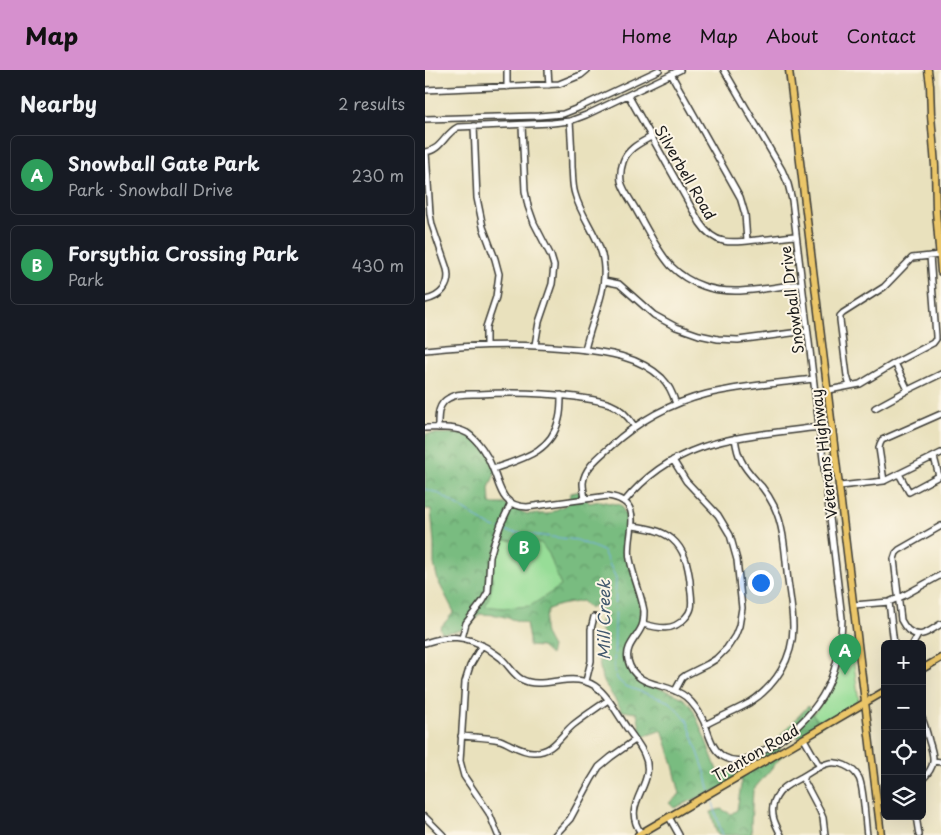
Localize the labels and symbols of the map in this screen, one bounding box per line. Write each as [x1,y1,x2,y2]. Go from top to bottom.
street label: Silverbell Road [649,120,723,224]
street label: Snowball Drive [773,245,809,355]
street label: Veterans Highway [804,388,842,520]
pin: B [508,531,540,572]
your location [748,570,774,596]
water label: Mill Creek [591,579,615,660]
pin: A [829,634,861,675]
street label: Trenton Road [707,718,803,786]

